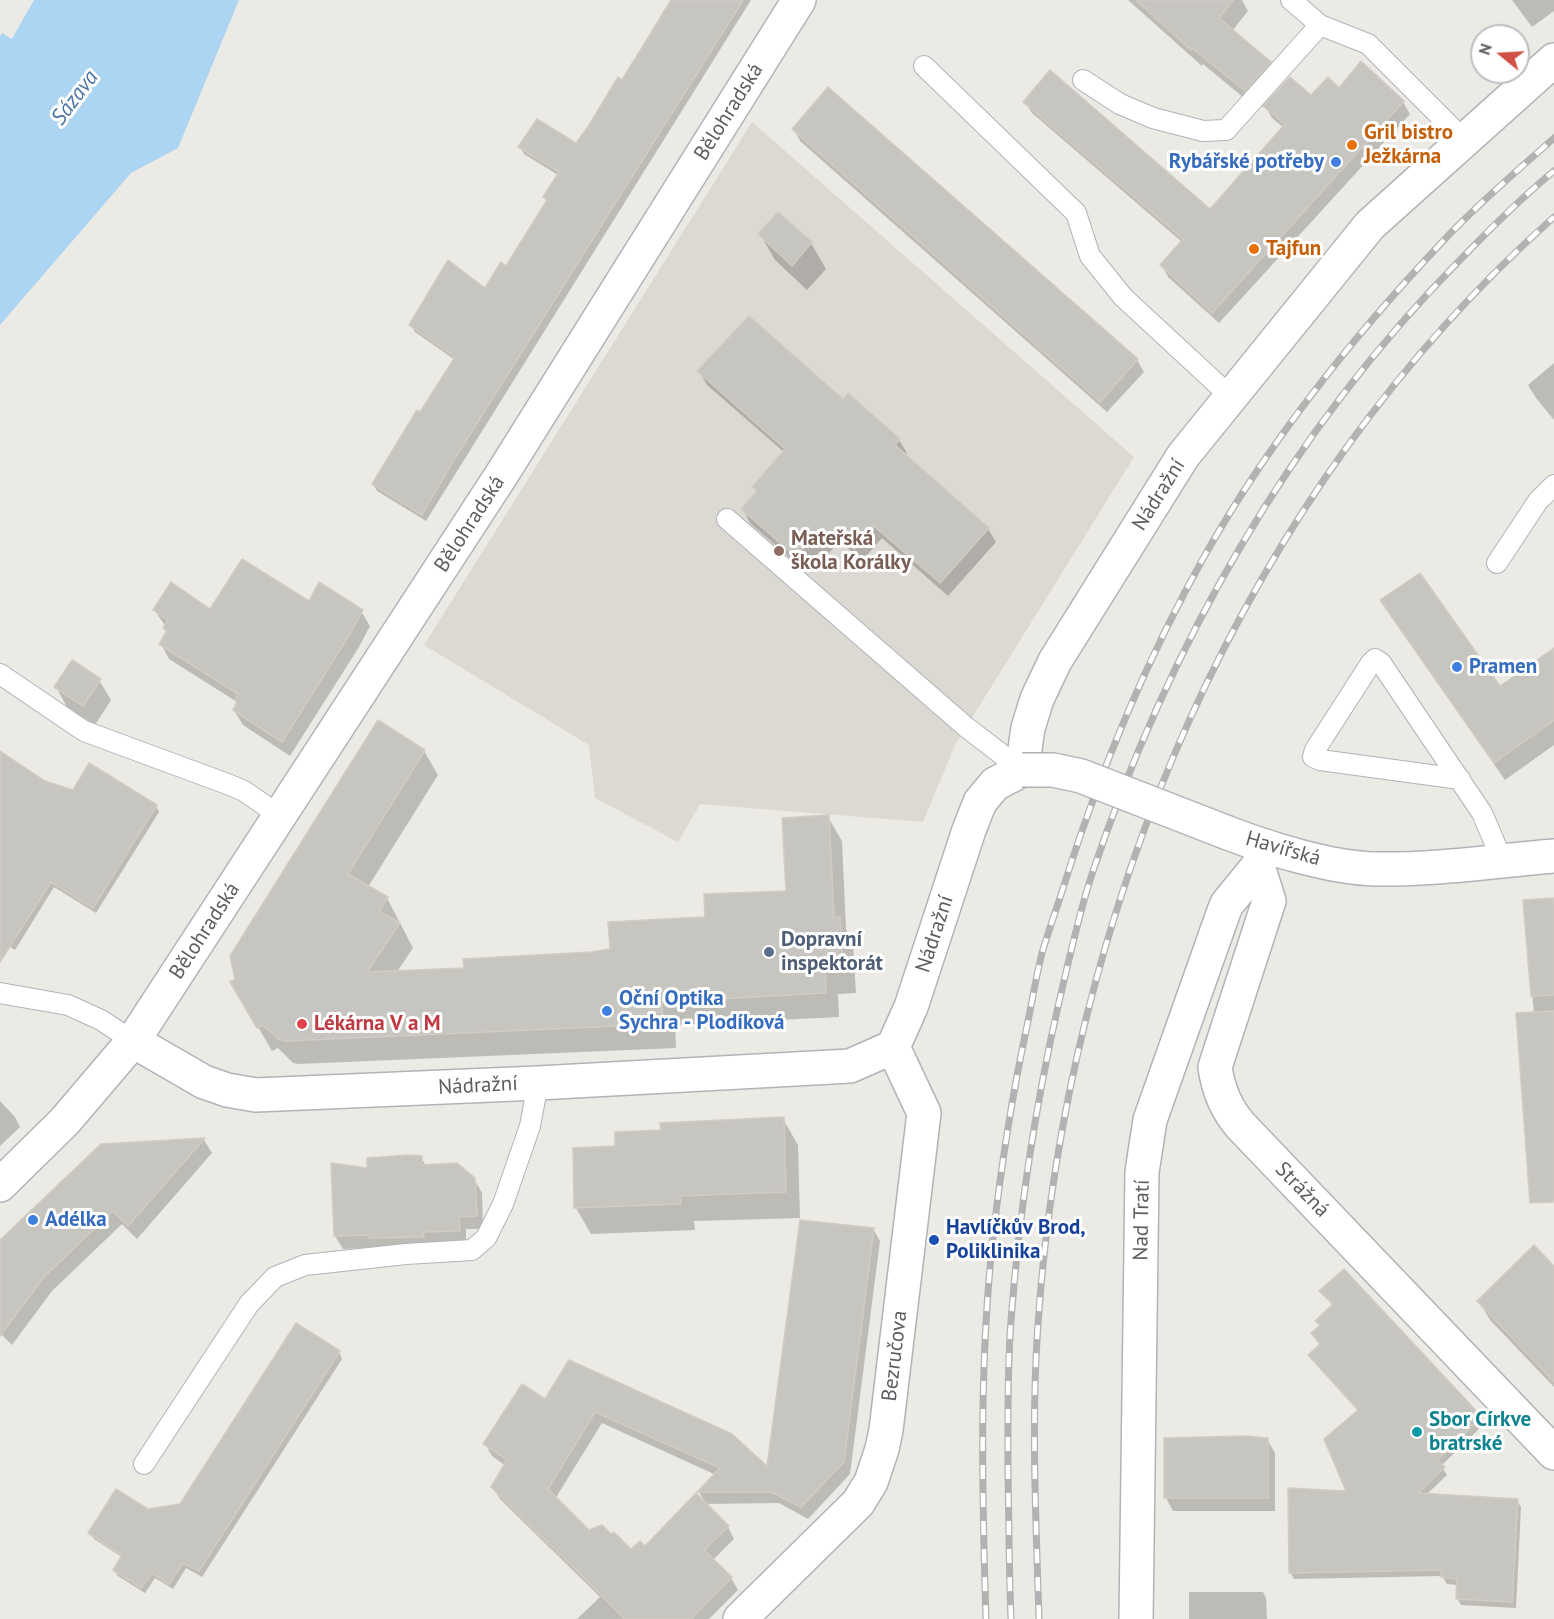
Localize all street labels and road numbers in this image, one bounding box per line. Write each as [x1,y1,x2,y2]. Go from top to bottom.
street label: Bělohradská [689,59,769,165]
street label: Nádražní [1127,454,1191,536]
street label: Bělohradská [429,471,511,577]
street label: Havířská [1243,826,1323,872]
street label: Bělohradská [164,878,246,984]
street label: Nádražní [911,892,959,976]
street label: Nádražní [437,1071,519,1101]
street label: Strážná [1270,1157,1334,1223]
street label: Nad Tratí [1129,1179,1155,1261]
street label: Bezručova [877,1309,913,1403]

